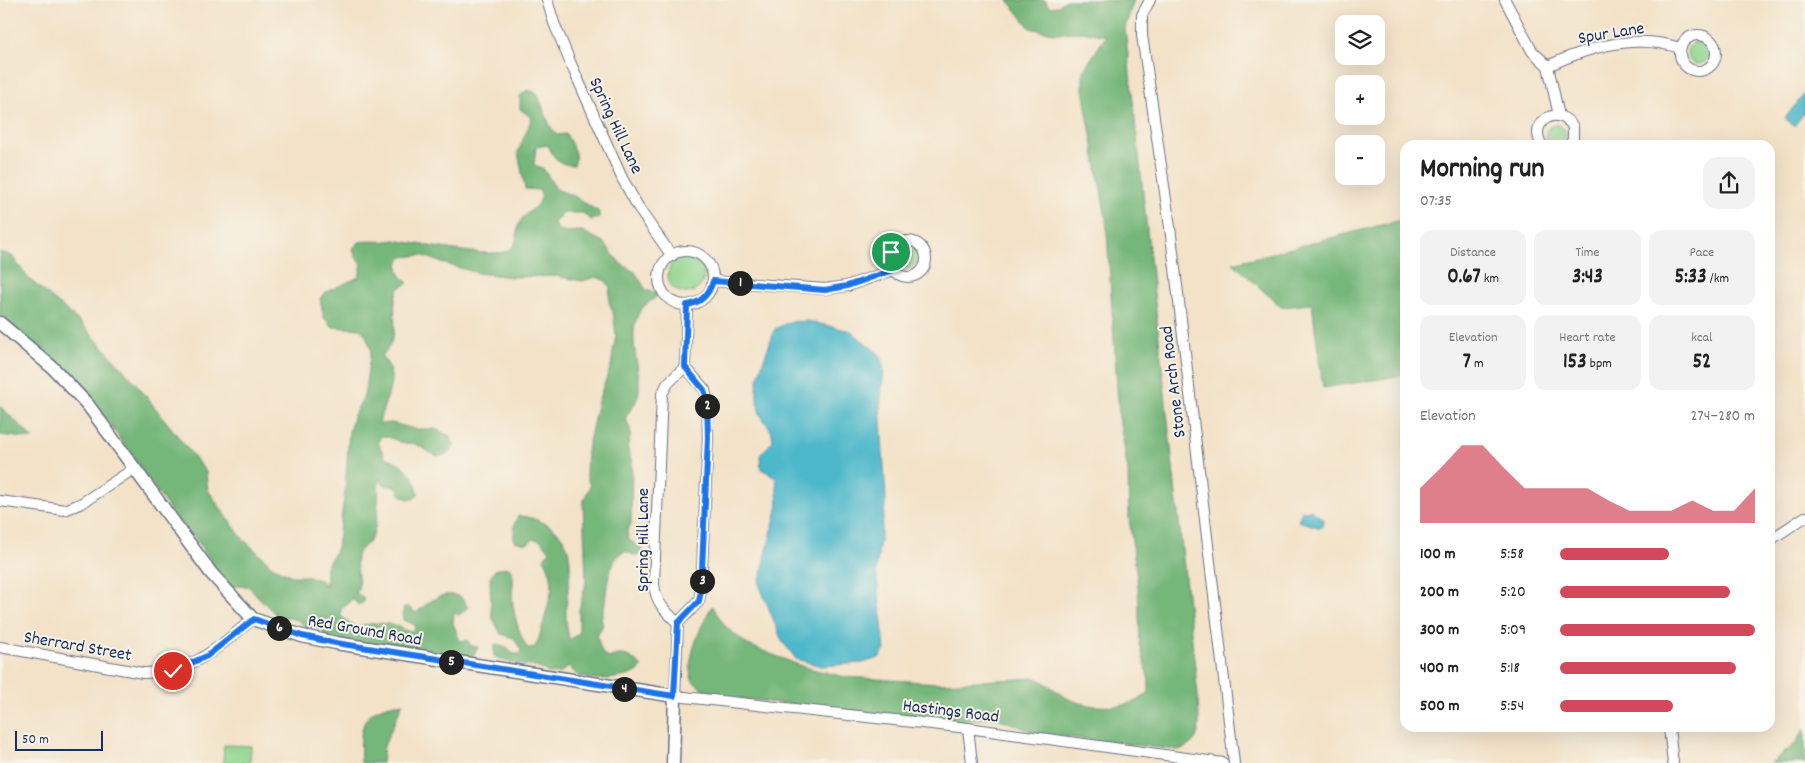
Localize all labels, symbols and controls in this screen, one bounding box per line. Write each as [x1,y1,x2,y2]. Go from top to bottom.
map controls [1335,15,1385,185]
button: layers [1335,15,1385,65]
street label: Spur Lane [1576,17,1646,52]
street label: Spring Hill Lane [581,74,648,178]
button: + [1335,75,1385,125]
button: − [1335,135,1385,185]
text: Morning run [1420,151,1544,191]
button: share [1703,157,1755,209]
text: 07:35 [1420,190,1452,213]
pin [870,231,912,273]
icon: arrive [877,238,905,266]
text: Distance [1450,243,1496,263]
text: Time [1576,243,1599,263]
text: Pace [1689,243,1714,263]
text: 0.67 [1447,263,1481,293]
text: 3:43 [1572,263,1603,293]
text: 5:33 [1675,263,1706,293]
text: km [1481,269,1499,289]
text: /km [1706,269,1729,289]
pin: 1 [728,270,752,296]
text: 1 [739,273,742,293]
street label: Stone Arch Road [1155,324,1194,439]
text: Elevation [1449,328,1498,348]
text: Heart rate [1559,328,1616,348]
text: kcal [1691,328,1712,348]
text: 7 [1463,348,1471,378]
text: 153 [1563,348,1587,378]
text: 52 [1692,348,1711,378]
text: m [1471,354,1484,374]
text: bpm [1587,354,1612,374]
pin: 2 [694,394,720,418]
text: 2 [704,396,711,416]
text: Elevation [1420,405,1476,428]
text: 274–280 m [1691,405,1755,428]
street label: Spring Hill Lane [632,488,657,592]
text: 100 m [1420,543,1456,566]
text: 5:58 [1500,543,1524,566]
pin: 3 [690,568,714,594]
text: 3 [699,571,706,591]
text: 200 m [1420,581,1459,604]
text: 5:20 [1500,581,1526,604]
street label: Red Ground Road [306,609,424,654]
pin: 6 [266,616,292,640]
text: 6 [276,618,283,638]
text: 300 m [1420,619,1459,642]
text: 5:09 [1500,619,1526,642]
street label: Sherrard Street [22,626,134,669]
pin [152,650,194,692]
pin: 5 [438,650,464,674]
text: 5 [448,652,455,672]
icon: check [159,657,187,685]
text: 400 m [1420,657,1459,680]
text: 5:18 [1500,657,1520,680]
pin: 4 [612,676,636,702]
text: 4 [622,679,627,699]
street label: Hastings Road [901,694,1000,731]
text: 500 m [1420,695,1460,718]
text: 5:54 [1500,695,1524,718]
scale bar [15,728,102,751]
text: 50 m [22,730,49,750]

